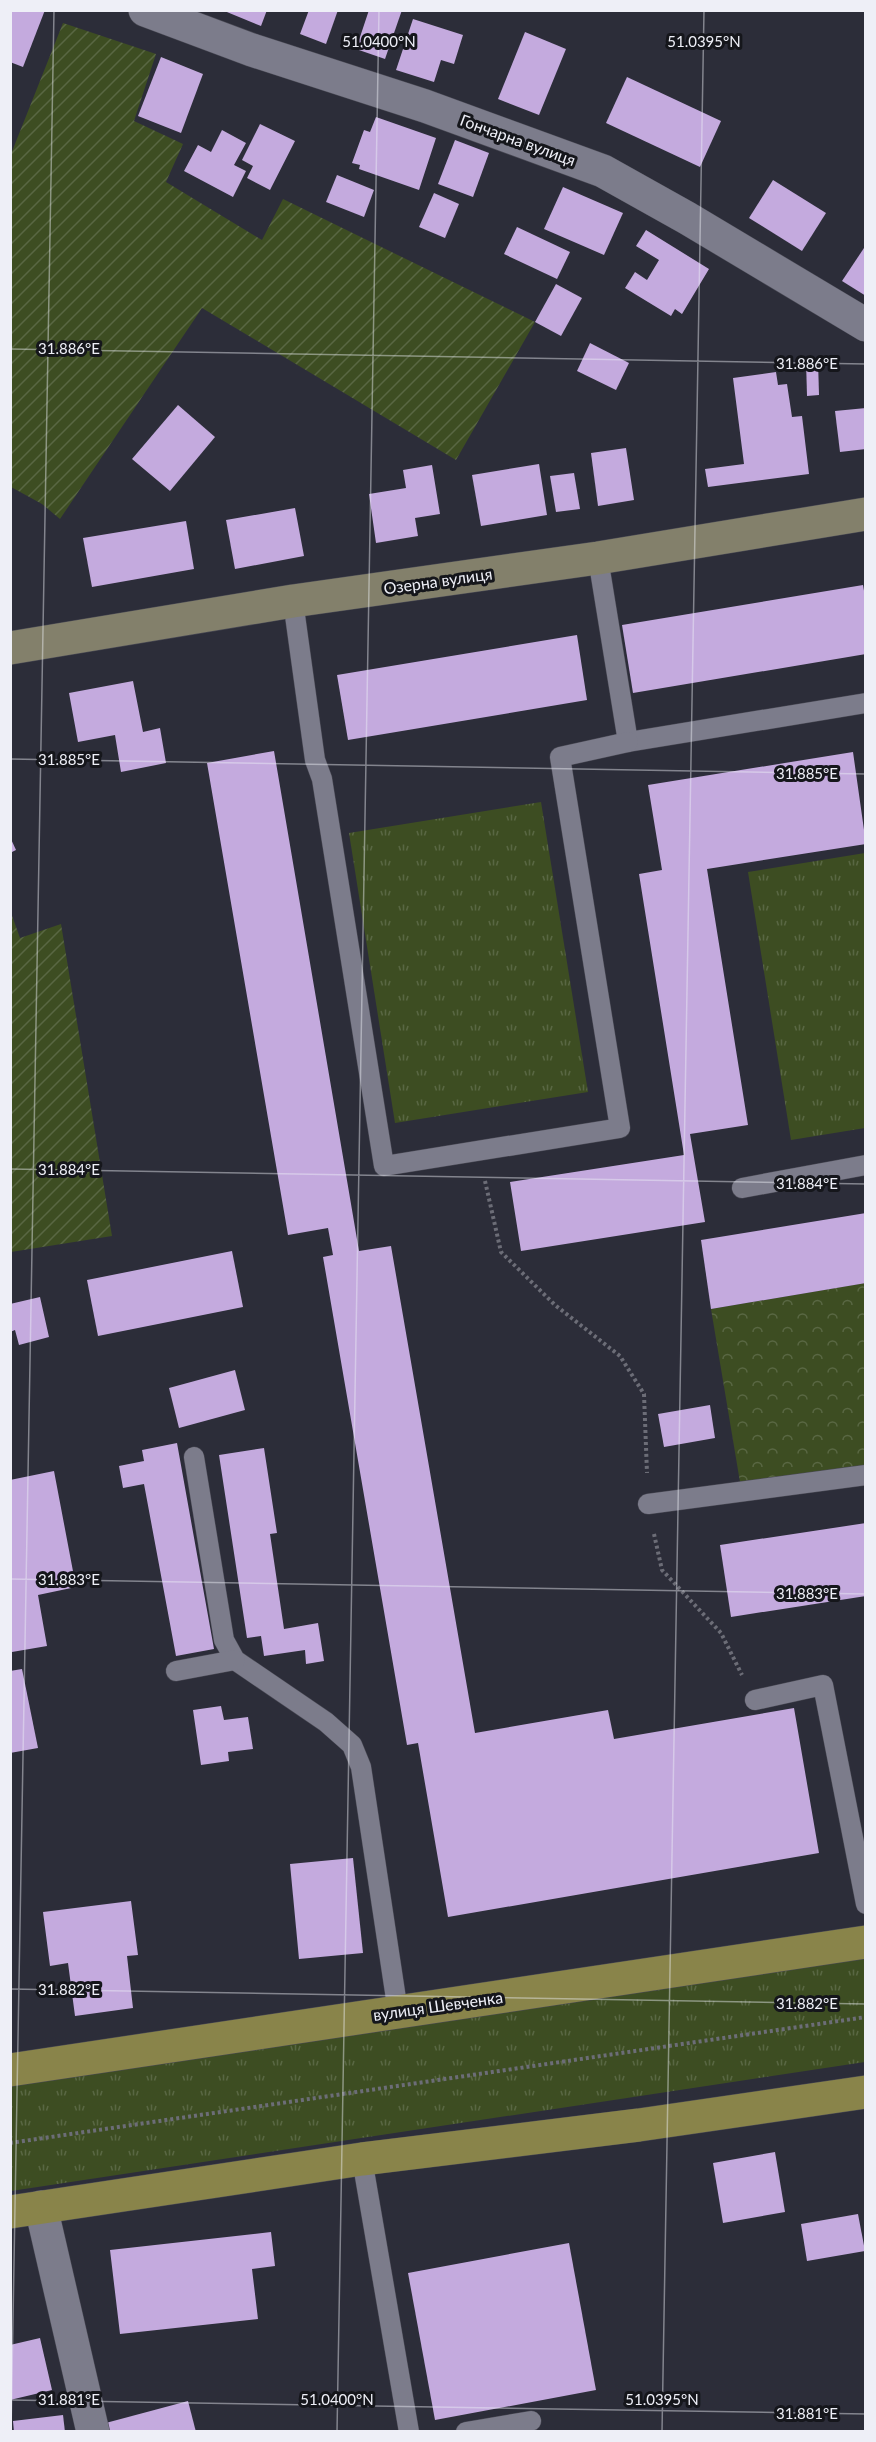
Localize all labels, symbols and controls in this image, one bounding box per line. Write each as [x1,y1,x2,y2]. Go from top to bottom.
text: 51.0400°N [342,32,416,50]
text: 51.0395°N [667,32,741,50]
street label: Гончарна вулиця [458,110,579,169]
text: 31.886°E [38,339,100,357]
text: 31.886°E [776,354,838,372]
street label: Озерна вулиця [382,563,494,598]
text: 31.885°E [38,750,100,768]
text: 31.885°E [776,764,838,782]
text: 31.884°E [38,1160,100,1178]
text: 31.884°E [776,1174,838,1192]
text: 31.883°E [38,1570,100,1588]
text: 31.883°E [776,1584,838,1602]
text: 31.882°E [38,1980,100,1998]
street label: вулиця Шевченка [372,1987,504,2024]
text: 31.882°E [776,1994,838,2012]
text: 31.881°E [38,2390,100,2408]
text: 51.0400°N [300,2390,374,2408]
text: 51.0395°N [625,2390,699,2408]
text: 31.881°E [776,2404,838,2422]

